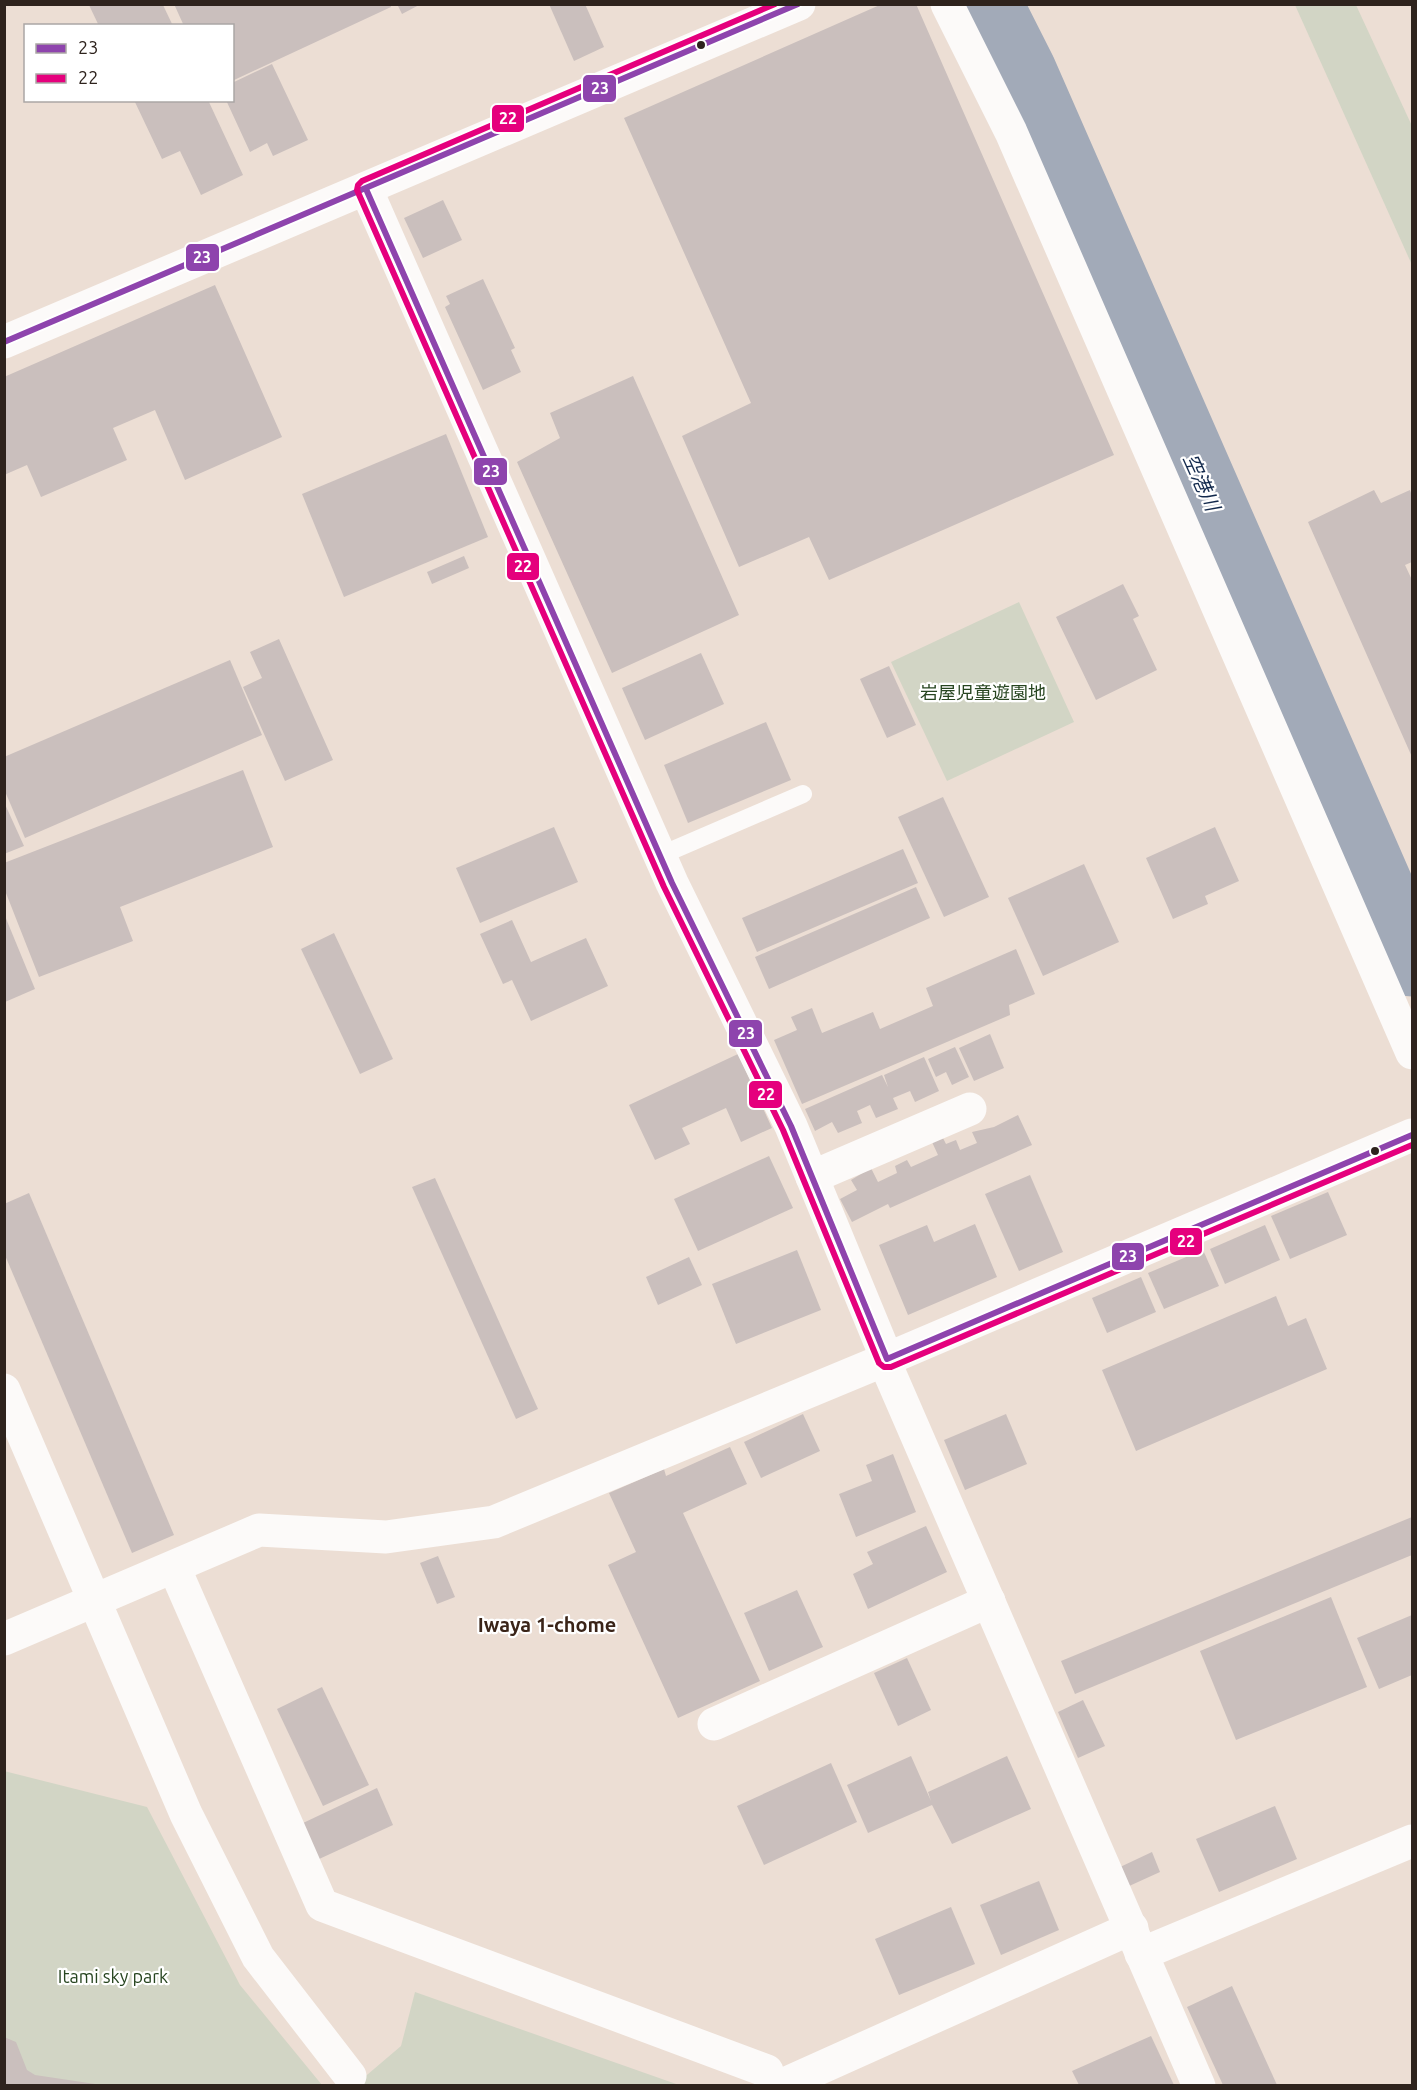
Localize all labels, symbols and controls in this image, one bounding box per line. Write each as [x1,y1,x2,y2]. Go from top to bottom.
legend [24,24,234,102]
text: 23 [78,37,98,57]
unlabelled marker [695,39,707,51]
text: 22 [78,67,98,87]
line badge: 23 [582,74,617,103]
text: 23 [591,79,609,97]
line badge: 22 [491,104,525,133]
text: 22 [499,109,517,127]
line badge: 23 [185,243,220,272]
text: 23 [193,248,211,266]
water label: 空港川 [1179,450,1226,516]
line badge: 23 [473,457,508,486]
text: 23 [482,462,500,480]
line badge: 22 [506,552,540,581]
text: 22 [514,557,532,575]
park label: 岩屋児童遊園地 [920,682,1046,702]
line badge: 23 [728,1019,763,1048]
text: 23 [737,1024,755,1042]
line badge: 22 [748,1080,783,1109]
text: 22 [757,1085,775,1103]
unlabelled marker [1369,1145,1381,1157]
line badge: 22 [1169,1227,1203,1256]
text: 22 [1177,1232,1195,1250]
line badge: 23 [1111,1242,1145,1271]
text: 23 [1119,1247,1137,1265]
district label: Iwaya 1-chome [478,1613,616,1636]
park label: Itami sky park [58,1966,168,1986]

